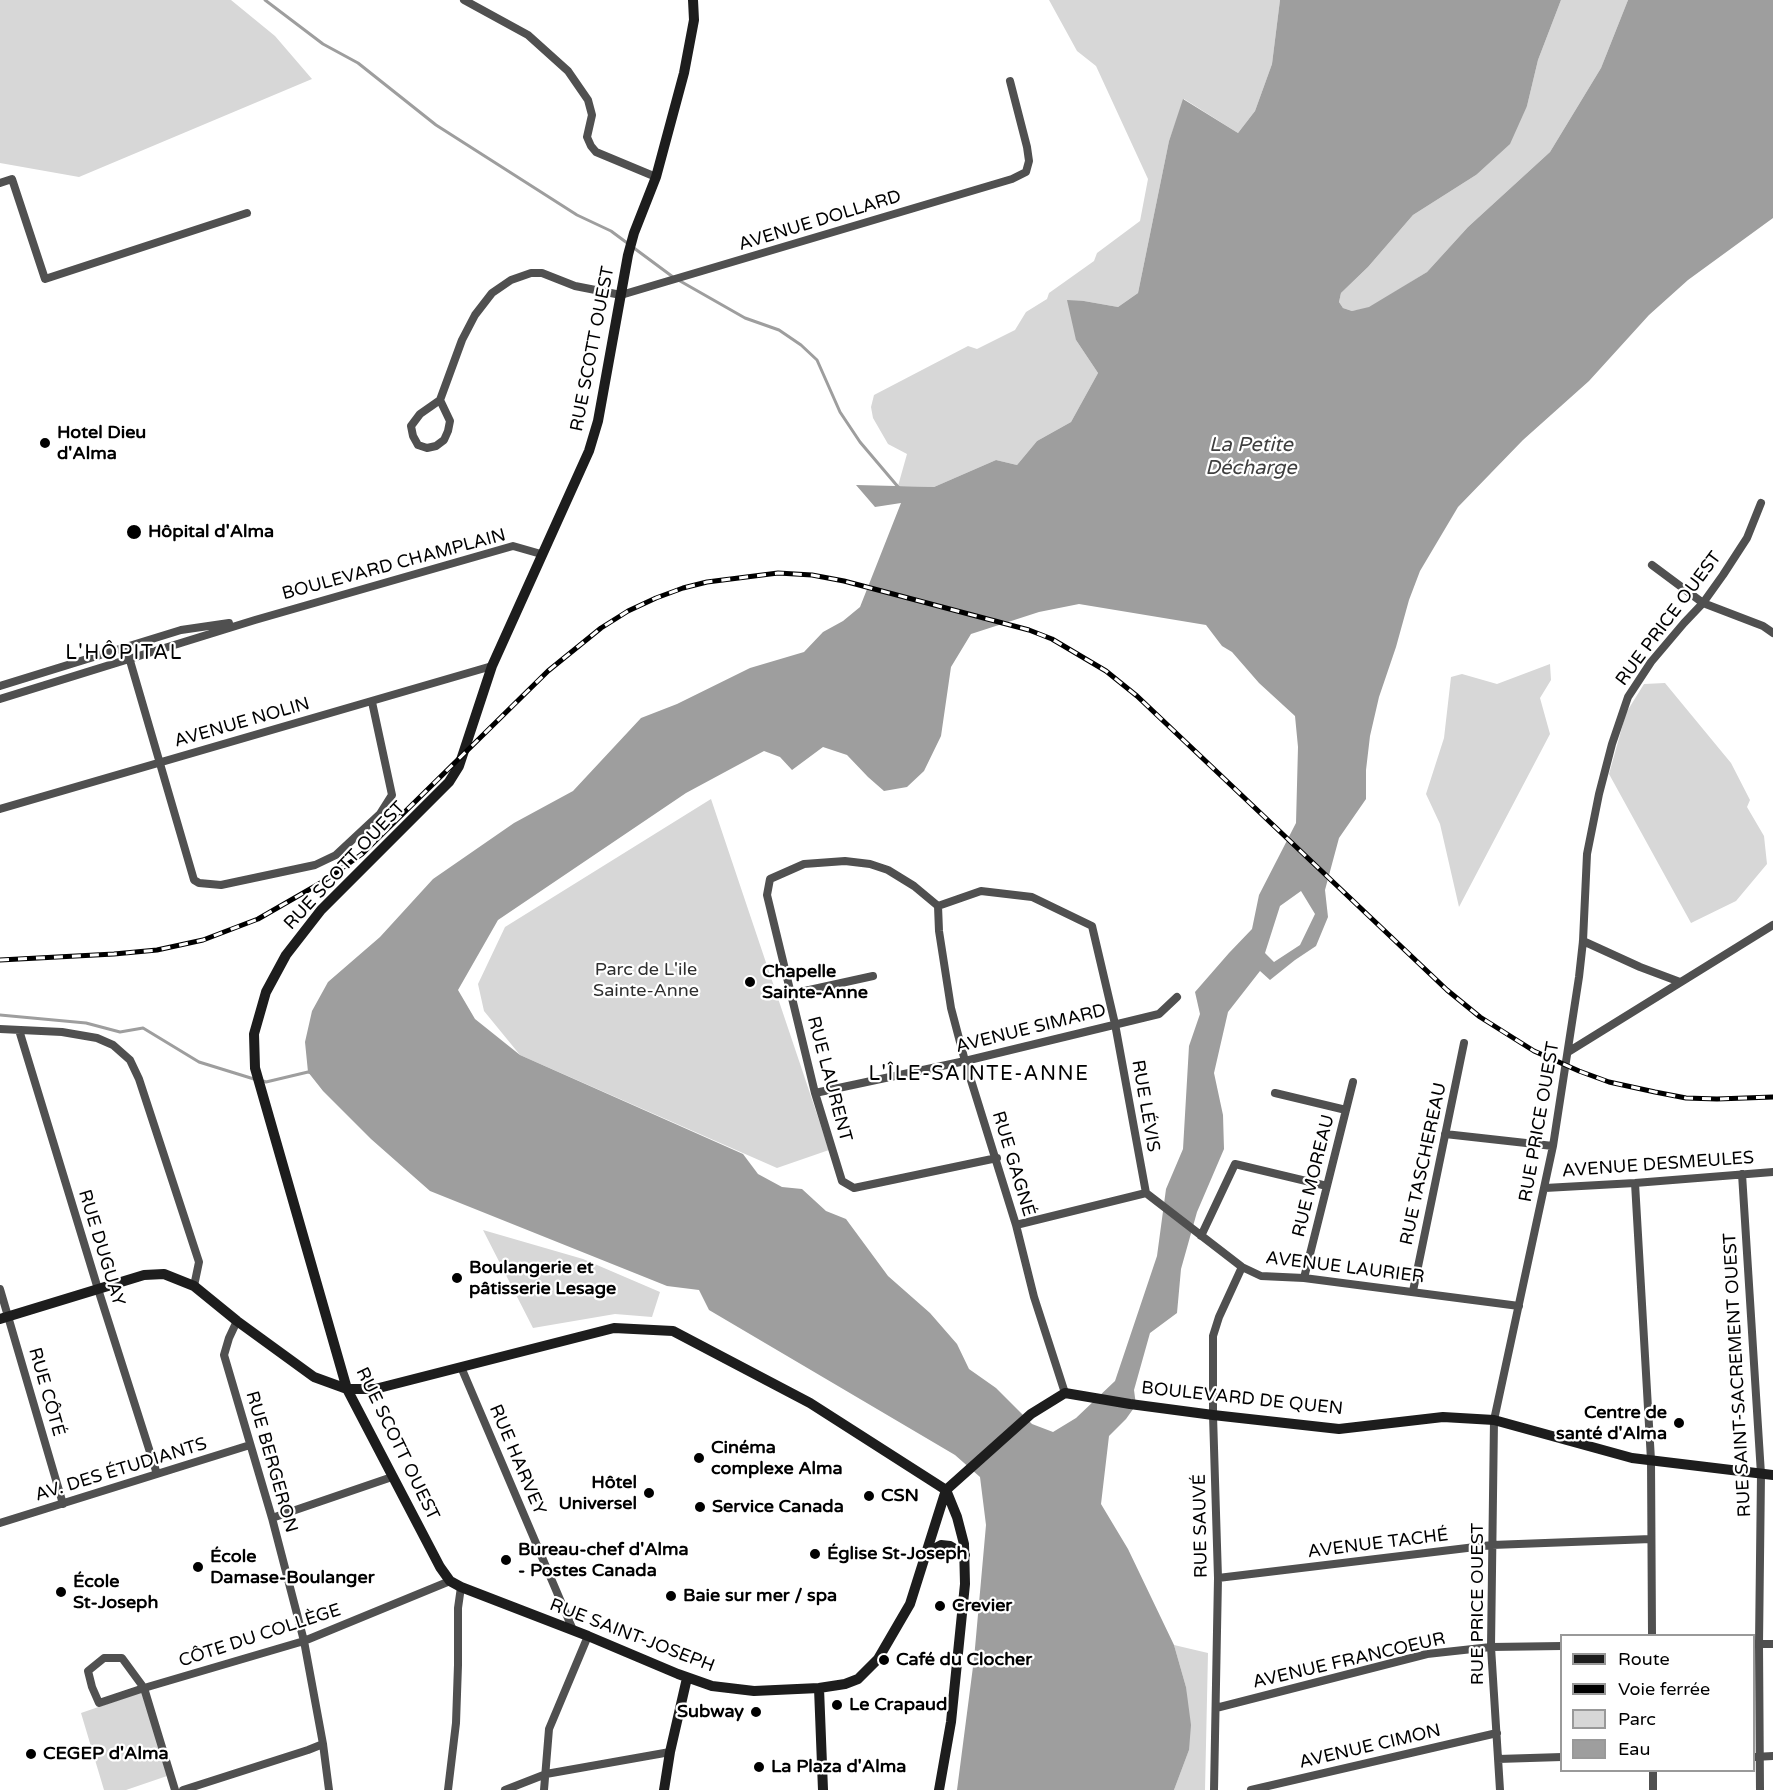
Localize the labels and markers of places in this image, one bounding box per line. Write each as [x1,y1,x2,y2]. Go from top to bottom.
place label: Hotel Dieu d'Alma [57,422,146,464]
marker: Hotel Dieu d'Alma [38,436,52,450]
place label: Hôpital d'Alma [148,521,274,543]
marker: Hôpital d'Alma [125,523,143,541]
place label: Chapelle Sainte-Anne [762,961,868,1004]
marker: Chapelle Sainte-Anne [743,975,757,989]
place label: Boulangerie et pâtisserie Lesage [469,1257,616,1300]
marker: Boulangerie et pâtisserie Lesage [450,1271,464,1285]
place label: Centre de santé d'Alma [1556,1402,1667,1444]
marker: Centre de santé d'Alma [1672,1416,1686,1430]
place label: Cinéma complexe Alma [711,1437,843,1480]
marker: Cinéma complexe Alma [692,1451,706,1465]
place label: Hôtel Universel [558,1472,637,1514]
place label: CSN [881,1485,919,1507]
marker: Hôtel Universel [642,1486,656,1500]
marker: CSN [862,1489,876,1503]
place label: Service Canada [712,1496,844,1518]
marker: Service Canada [693,1500,707,1514]
place label: Bureau-chef d'Alma - Postes Canada [518,1539,689,1582]
place label: Église St-Joseph [827,1543,967,1565]
place label: École Damase-Boulanger [210,1546,375,1588]
marker: Église St-Joseph [808,1547,822,1561]
marker: Bureau-chef d'Alma - Postes Canada [499,1553,513,1567]
marker: École Damase-Boulanger [191,1560,205,1574]
place label: École St-Joseph [73,1571,158,1614]
marker: École St-Joseph [54,1585,68,1599]
place label: Baie sur mer / spa [683,1585,837,1607]
marker: Baie sur mer / spa [664,1589,678,1603]
place label: Crevier [952,1595,1012,1617]
marker: Crevier [933,1599,947,1613]
place label: Café du Clocher [896,1649,1032,1671]
marker: Café du Clocher [877,1653,891,1667]
place label: Le Crapaud [849,1694,947,1716]
marker: Le Crapaud [830,1698,844,1712]
place label: Subway [677,1701,744,1723]
marker: Subway [749,1705,763,1719]
place label: CEGEP d'Alma [43,1743,169,1765]
marker: CEGEP d'Alma [24,1747,38,1761]
place label: La Plaza d'Alma [771,1756,906,1778]
marker: La Plaza d'Alma [752,1760,766,1774]

